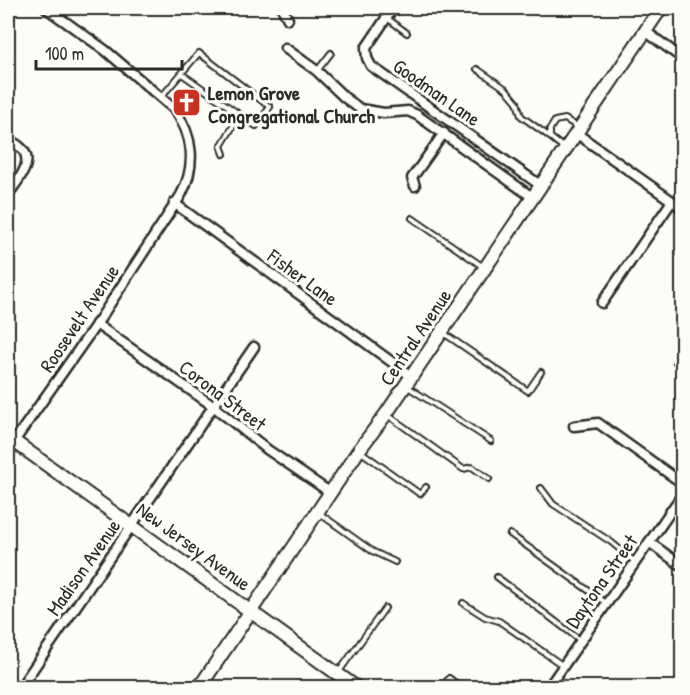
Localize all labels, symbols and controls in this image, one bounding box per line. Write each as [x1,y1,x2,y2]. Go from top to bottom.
scale bar [36,33,182,71]
text: 100 m [45,41,84,66]
street label: Goodman Lane [388,52,486,132]
place label: Lemon Grove Congregational Church [208,79,375,130]
church icon: Lemon Grove Congregational Church [171,87,203,119]
street label: Fisher Lane [262,242,344,312]
street label: Roosevelt Avenue [33,259,125,377]
street label: Central Avenue [373,283,457,391]
street label: Corona Street [174,353,273,437]
street label: New Jersey Avenue [131,495,257,597]
street label: Madison Avenue [40,513,126,621]
street label: Daytona Street [559,528,644,633]

